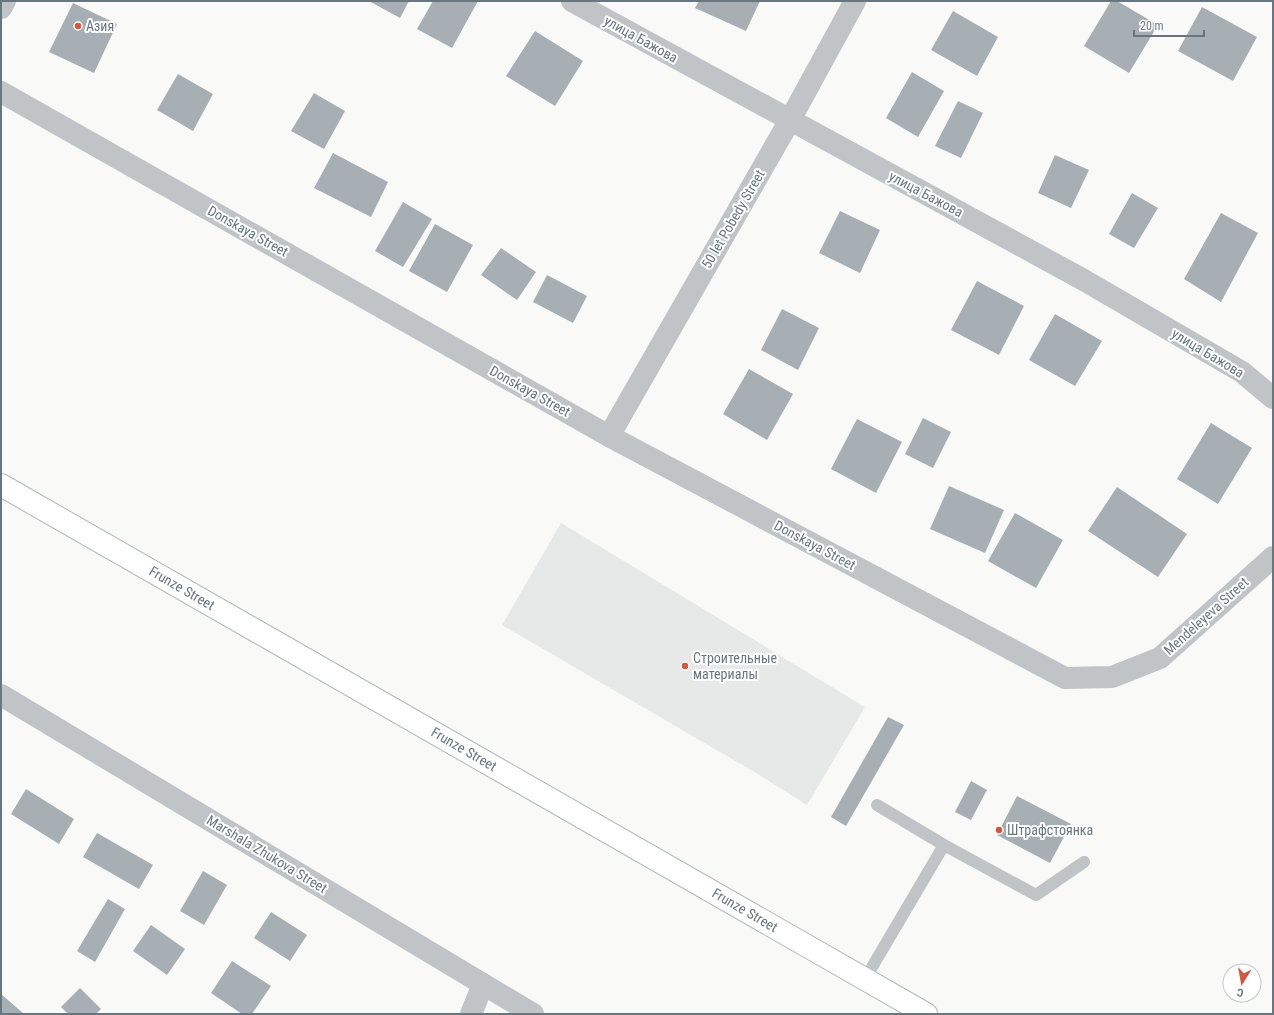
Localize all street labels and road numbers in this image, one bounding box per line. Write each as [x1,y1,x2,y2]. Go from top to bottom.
street label: улица Бажова [602,12,680,66]
street label: 50 let Pobedy Street [698,167,768,271]
street label: улица Бажова [886,168,966,220]
street label: Donskaya Street [205,202,291,260]
street label: улица Бажова [1169,325,1247,381]
street label: Donskaya Street [487,362,573,420]
street label: Donskaya Street [772,517,858,573]
street label: Frunze Street [146,563,218,613]
street label: Mendeleyeva Street [1161,574,1251,658]
street label: Frunze Street [428,724,500,774]
street label: Marshala Zhukova Street [204,812,330,896]
street label: Frunze Street [709,885,781,935]

